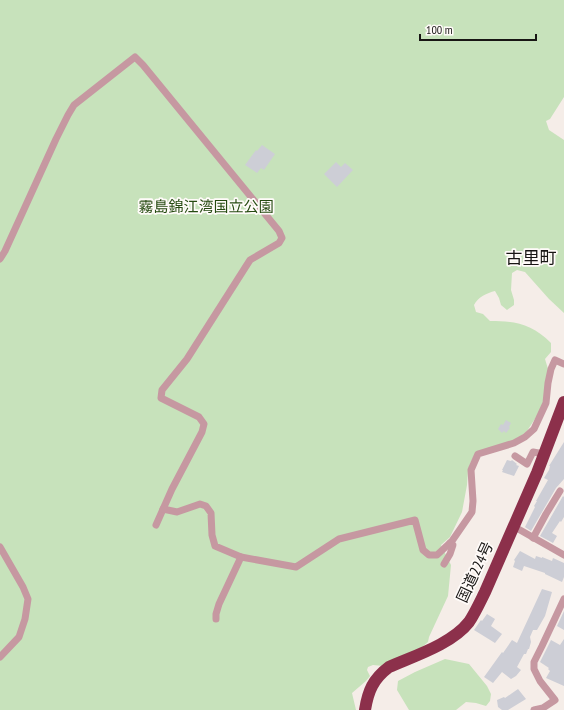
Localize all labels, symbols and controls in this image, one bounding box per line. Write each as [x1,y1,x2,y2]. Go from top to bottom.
scale bar [420,16,536,42]
text: 100 m [426,22,453,37]
park label: 霧島錦江湾国立公園 [138,197,274,216]
district label: 古里町 [506,247,557,269]
street label: 国道224号 [452,538,497,605]

